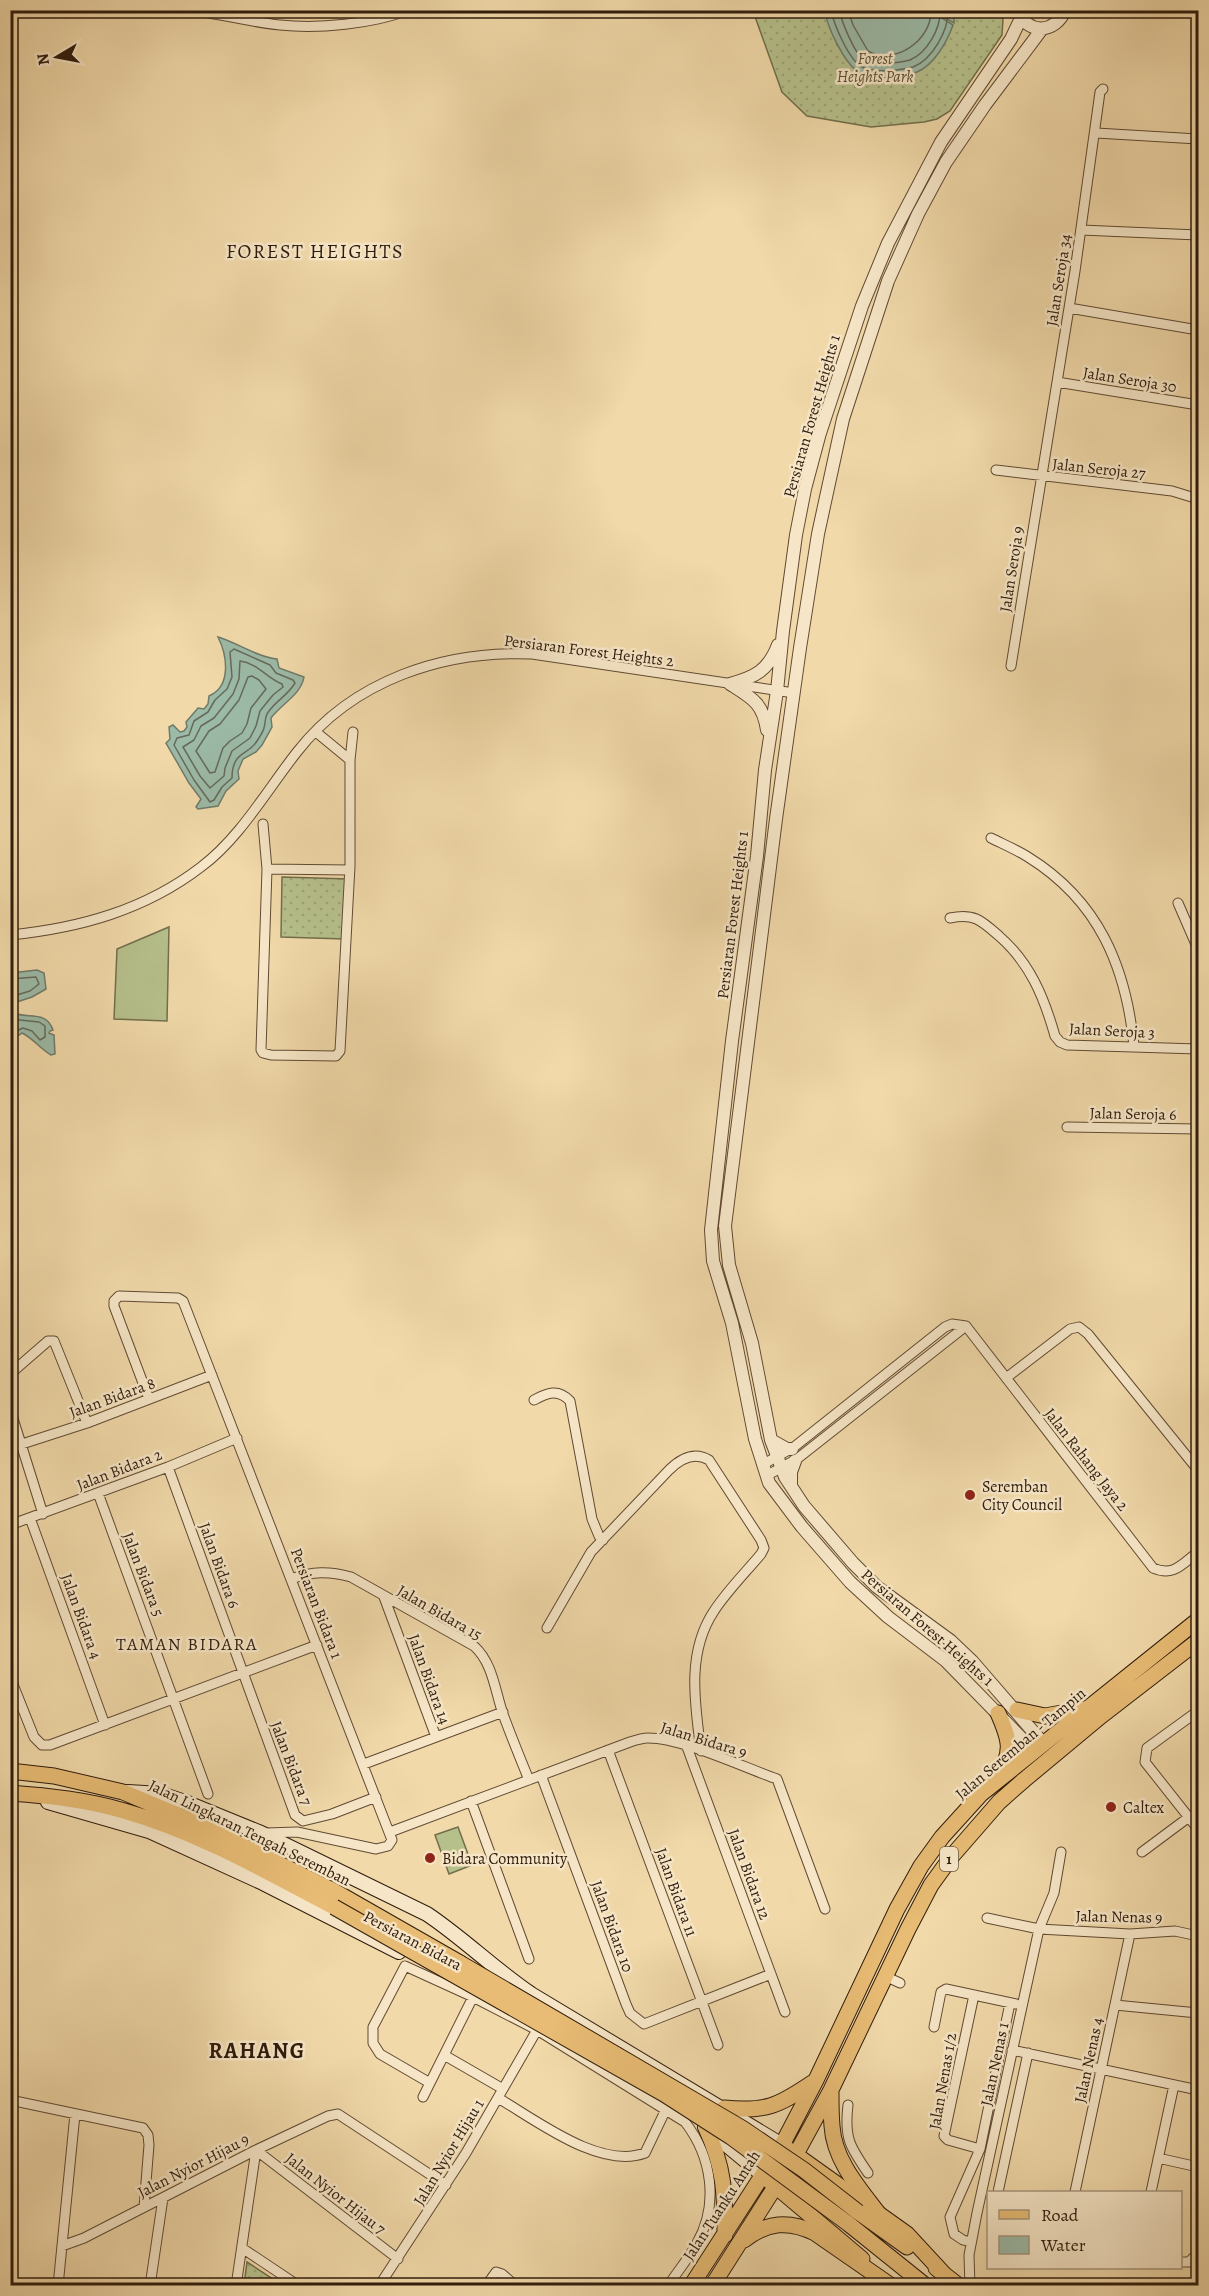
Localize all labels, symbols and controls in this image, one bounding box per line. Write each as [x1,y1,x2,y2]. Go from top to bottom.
north arrow [27,27,87,87]
park label: Forest Heights Park [837,48,913,88]
text: N [31,51,55,67]
street label: Jalan Seroja 34 [1041,232,1077,328]
district label: FOREST HEIGHTS [226,238,404,265]
street label: Persiaran Forest Heights 1 [778,332,846,501]
street label: Jalan Seroja 30 [1081,362,1178,398]
street label: Jalan Seroja 27 [1051,453,1147,485]
street label: Jalan Seroja 9 [994,525,1030,614]
street label: Persiaran Forest Heights 2 [503,630,676,672]
street label: Persiaran Forest Heights 1 [712,829,754,1000]
street label: Jalan Seroja 3 [1068,1018,1155,1044]
street label: Jalan Seroja 6 [1089,1102,1177,1126]
street label: Jalan Bidara 8 [66,1372,158,1424]
street label: Jalan Rahang Jaya 2 [1039,1403,1134,1516]
street label: Jalan Bidara 2 [74,1443,166,1496]
place label: Seremban City Council [982,1476,1062,1516]
marker: Seremban City Council [963,1488,977,1502]
street label: Jalan Bidara 6 [193,1520,245,1611]
street label: Jalan Bidara 5 [117,1529,169,1620]
street label: Persiaran Bidara 1 [285,1545,348,1662]
street label: Persiaran Forest Heights 1 [856,1564,999,1692]
street label: Jalan Bidara 4 [55,1571,107,1662]
street label: Jalan Bidara 15 [393,1580,486,1646]
street label: Jalan Bidara 14 [403,1631,456,1728]
district label: TAMAN BIDARA [116,1632,258,1656]
street label: Jalan Seremban - Tampin [951,1683,1091,1805]
street label: Jalan Bidara 9 [658,1716,750,1764]
street label: Jalan Bidara 7 [265,1718,317,1809]
street label: Jalan Lingkaran Tengah Seremban [145,1774,354,1892]
place label: Caltex [1123,1797,1165,1819]
marker: Caltex [1104,1800,1118,1814]
street label: Jalan Bidara 12 [722,1826,776,1923]
street label: Jalan Bidara 11 [650,1845,702,1940]
road number: 1 [940,1847,958,1871]
place label: Bidara Community [442,1848,568,1870]
marker: Bidara Community [423,1851,437,1865]
street label: Jalan Bidara 10 [585,1877,639,1975]
street label: Jalan Nenas 9 [1075,1905,1163,1929]
street label: Persiaran Bidara [359,1906,466,1976]
street label: Jalan Nenas 4 [1069,2015,1109,2105]
street label: Jalan Nenas 1 [975,2020,1015,2108]
street label: Jalan Nenas 1/2 [924,2031,962,2131]
district label: RAHANG [208,2036,306,2066]
street label: Jalan Nyior Hijau 1 [408,2095,490,2210]
street label: Jalan Nyior Hijau 9 [134,2128,253,2203]
street label: Jalan Tuanku Antah [678,2146,766,2265]
street label: Jalan Nyior Hijau 7 [281,2148,390,2240]
legend [987,2191,1182,2269]
text: Road [1041,2203,1079,2227]
text: Water [1040,2233,1086,2257]

